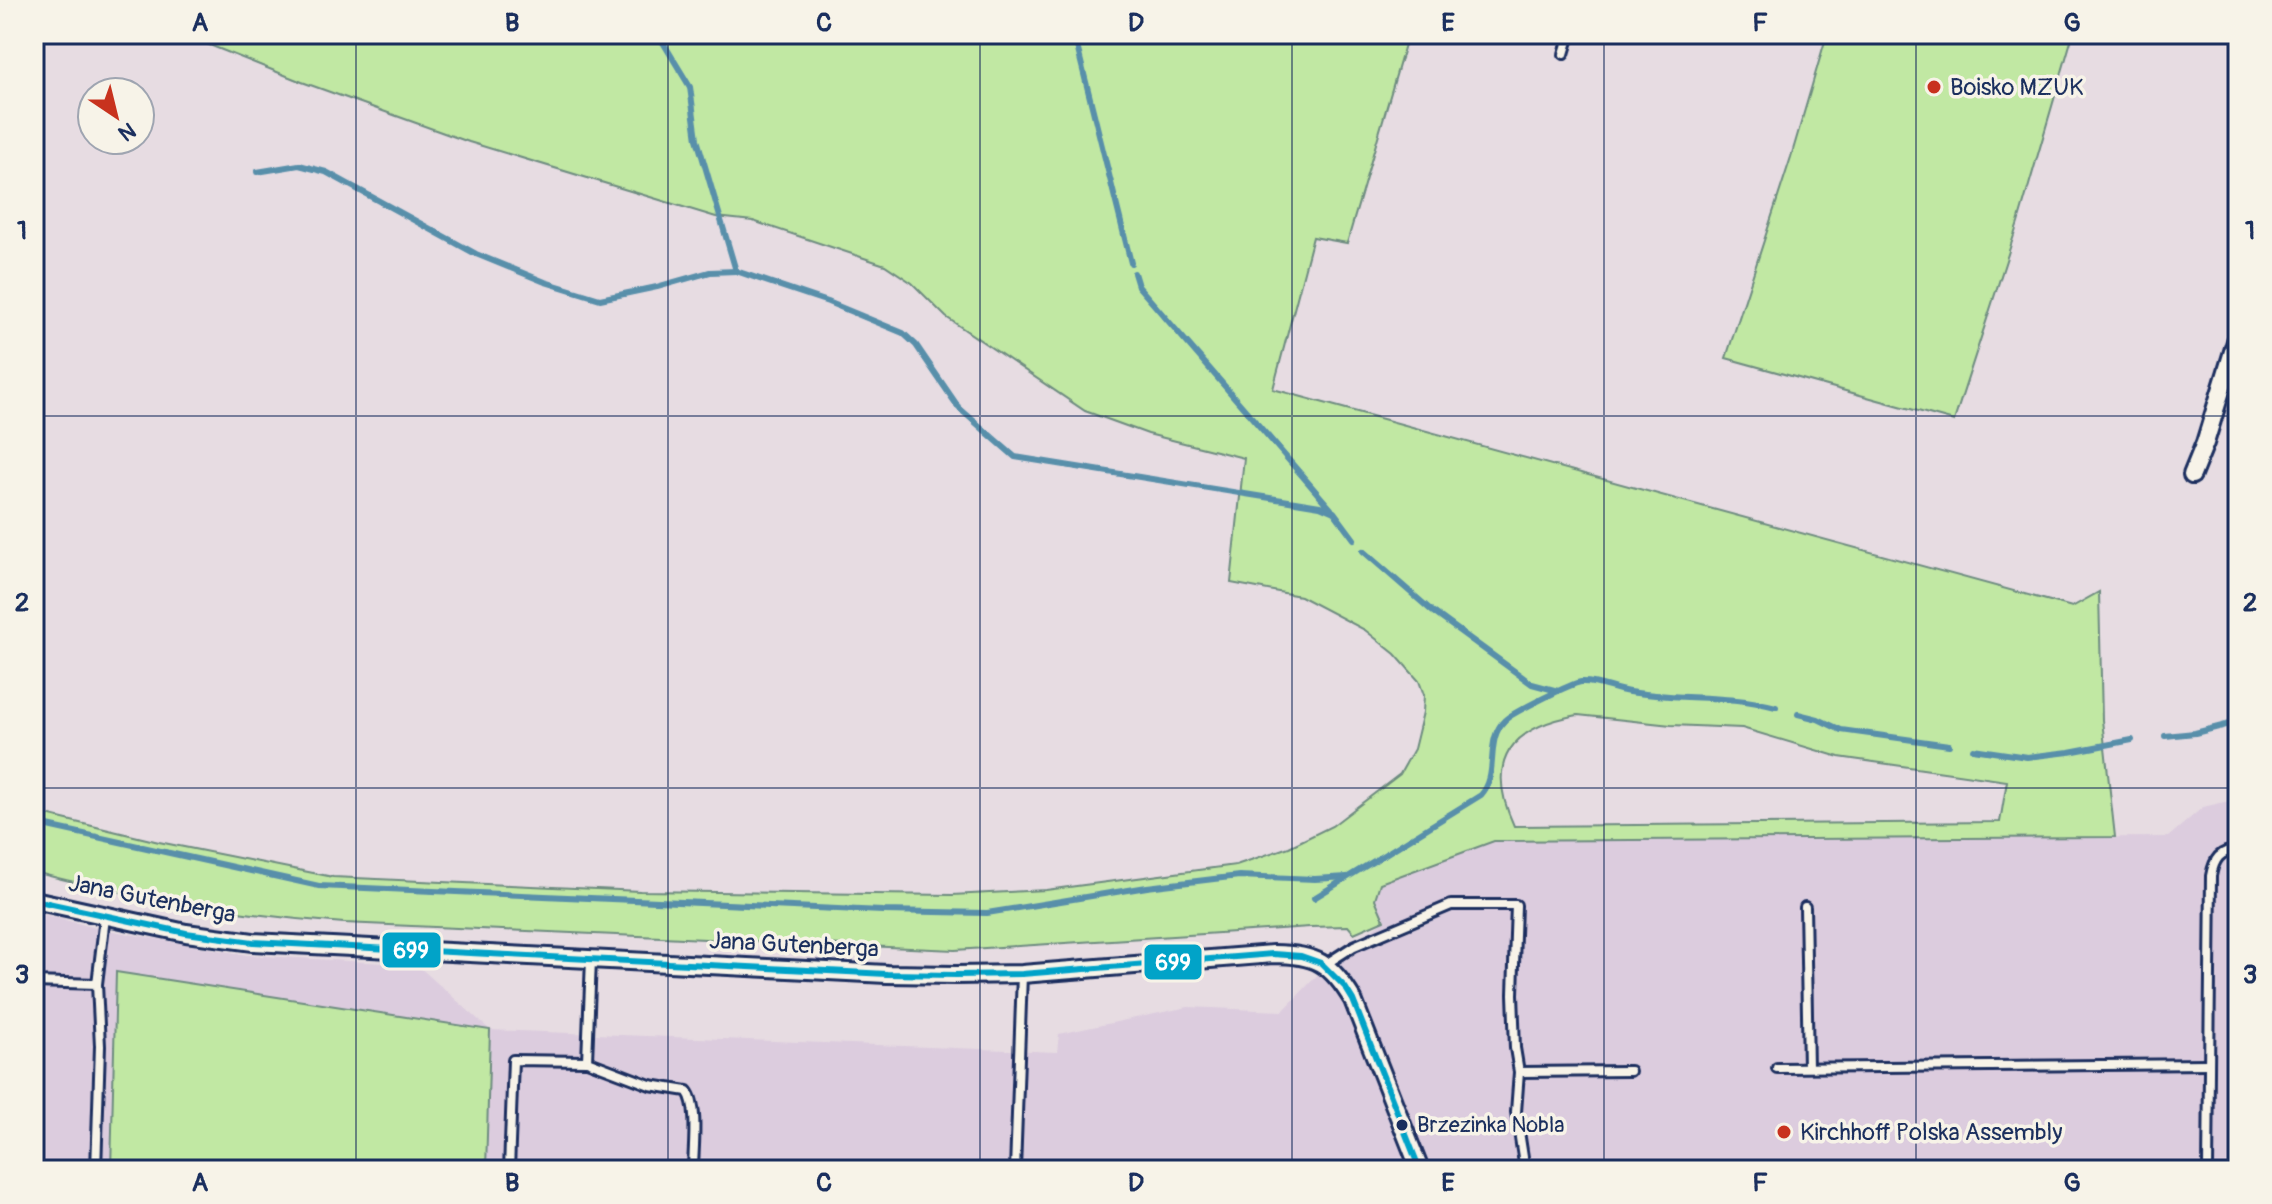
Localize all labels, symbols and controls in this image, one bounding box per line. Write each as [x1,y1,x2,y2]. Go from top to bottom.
text: A [192,7,209,39]
text: B [505,7,519,39]
text: C [816,7,832,39]
text: D [1128,7,1144,39]
text: E [1441,7,1455,39]
text: F [1752,7,1768,39]
text: G [2063,7,2081,39]
place label: Boisko MZUK [1950,73,2084,102]
north arrow [76,76,156,156]
marker: Boisko MZUK [1925,78,1943,96]
text: N [113,116,141,147]
text: 1 [17,215,27,247]
text: 1 [2245,215,2255,247]
text: 2 [15,587,29,619]
text: 2 [2243,587,2257,619]
street label: Jana Gutenberga [66,869,238,929]
street label: Jana Gutenberga [708,926,880,964]
line badge: 699 [381,931,442,969]
text: 699 [393,937,429,965]
line badge: 699 [1143,943,1203,981]
text: 699 [1155,949,1191,977]
text: 3 [15,959,29,991]
text: 3 [2243,959,2257,991]
place label: Brzezinka Nobla [1417,1111,1564,1139]
marker: Brzezinka Nobla [1394,1117,1410,1133]
place label: Kirchhoff Polska Assembly [1800,1118,2062,1147]
marker: Kirchhoff Polska Assembly [1775,1123,1793,1141]
text: A [192,1167,209,1199]
text: B [505,1167,519,1199]
text: C [816,1167,832,1199]
text: D [1128,1167,1144,1199]
text: E [1441,1167,1455,1199]
text: F [1752,1167,1768,1199]
text: G [2063,1167,2081,1199]

